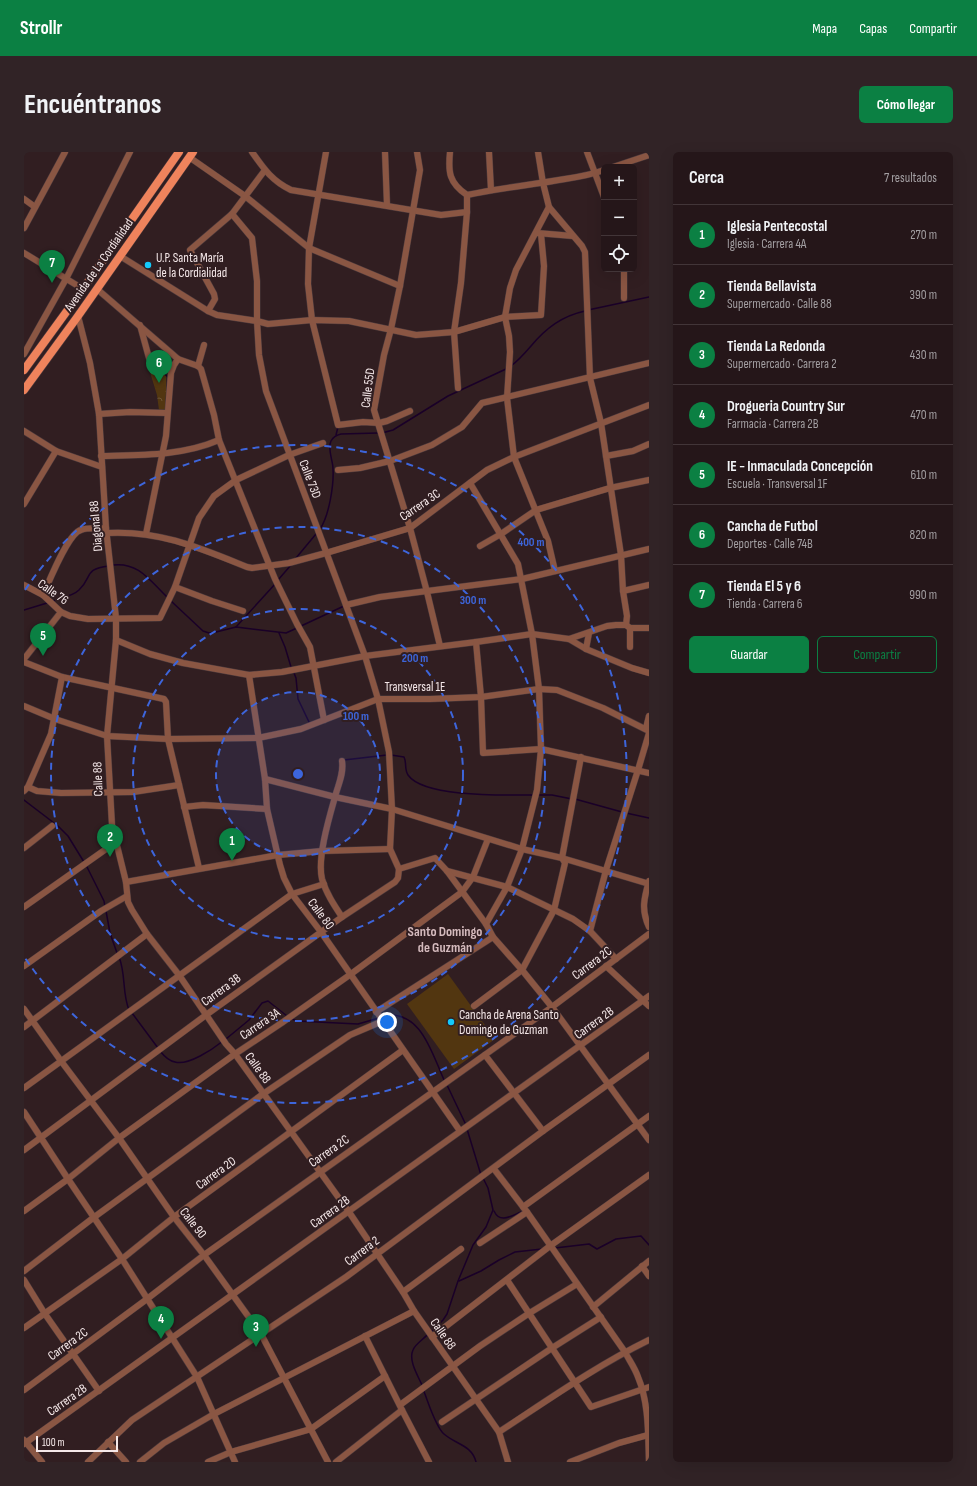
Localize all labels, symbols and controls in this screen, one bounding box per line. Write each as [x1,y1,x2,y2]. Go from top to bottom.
text: Strollr [20,17,62,40]
text: Mapa [812,20,837,37]
text: Capas [859,20,887,37]
text: Compartir [909,20,957,37]
button: Cómo llegar [859,86,953,123]
text: Encuéntranos [24,88,162,121]
map controls [601,164,637,272]
button: + [601,164,637,200]
text: Cerca [689,168,724,188]
text: 7 resultados [884,170,937,186]
button: − [601,200,637,236]
street label: Avenida de La Cordialidad [60,216,137,315]
text: Iglesia Pentecostal [727,217,827,236]
text: 1 [699,227,705,243]
text: 270 m [910,227,937,243]
button: locate [601,236,637,272]
text: Iglesia · Carrera 4A [727,236,806,252]
pin: 7 [39,250,65,283]
place label: U.P. Santa María de la Cordialidad [156,250,227,281]
marker: U.P. Santa María de la Cordialidad [143,260,153,270]
text: Tienda Bellavista [727,277,816,296]
text: 2 [699,287,705,303]
text: 390 m [910,287,937,303]
text: Supermercado · Calle 88 [727,296,832,312]
text: Tienda La Redonda [727,337,825,356]
text: 3 [699,347,705,363]
text: 430 m [910,347,937,363]
pin: 6 [146,350,172,383]
text: Supermercado · Carrera 2 [727,356,837,372]
street label: Calle 55D [358,367,378,409]
text: Drogueria Country Sur [727,397,845,416]
text: 4 [699,407,705,423]
text: 470 m [910,407,937,423]
text: Farmacia · Carrera 2B [727,416,818,432]
street label: Calle 73D [295,457,325,501]
text: IE - Inmaculada Concepción [727,457,873,476]
text: 5 [699,467,705,483]
text: 610 m [911,467,937,483]
text: Escuela · Transversal 1F [727,476,828,492]
street label: Carrera 3C [396,486,444,524]
street label: Diagonal 88 [86,500,106,552]
text: Cancha de Futbol [727,517,818,536]
text: 6 [699,527,705,543]
text: 820 m [910,527,937,543]
text: 400 m [518,535,544,550]
text: Deportes · Calle 74B [727,536,813,552]
street label: Calle 76 [34,576,72,609]
text: Tienda El 5 y 6 [727,577,801,596]
text: 7 [699,587,705,603]
text: 990 m [909,587,937,603]
text: 300 m [460,593,486,608]
text: Tienda · Carrera 6 [727,596,803,612]
pin: 5 [30,623,56,656]
button: Guardar [689,636,809,673]
button: Compartir [817,636,937,673]
text: 200 m [402,651,428,666]
street label: Transversal 1E [385,679,445,695]
text: 100 m [343,709,369,724]
street label: Calle 88 [89,761,107,797]
centre of rings [291,767,305,781]
pin: 2 [97,824,123,857]
pin: 1 [219,828,245,861]
street label: Calle 80 [304,895,338,933]
district label: Santo Domingo de Guzmán [408,923,482,956]
street label: Carrera 2C [569,943,615,983]
street label: Carrera 3B [198,970,244,1010]
street label: Carrera 2B [571,1003,617,1043]
street label: Carrera 3A [237,1004,284,1043]
place label: Cancha de Arena Santo Domingo de Guzman [459,1007,559,1038]
your location [377,1012,397,1032]
marker: Cancha de Arena Santo Domingo de Guzman [446,1017,456,1027]
street label: Calle 88 [241,1049,275,1087]
street label: Carrera 2C [306,1131,352,1171]
street label: Carrera 2D [193,1153,239,1193]
street label: Carrera 2B [307,1192,353,1232]
street label: Calle 90 [176,1204,210,1242]
street label: Carrera 2 [341,1233,383,1269]
pin: 4 [148,1306,174,1339]
pin: 3 [243,1314,269,1347]
street label: Calle 88 [427,1315,460,1353]
street label: Carrera 2C [45,1324,91,1364]
street label: Carrera 2B [44,1380,90,1420]
scale bar [36,1434,118,1453]
text: 100 m [42,1436,64,1449]

